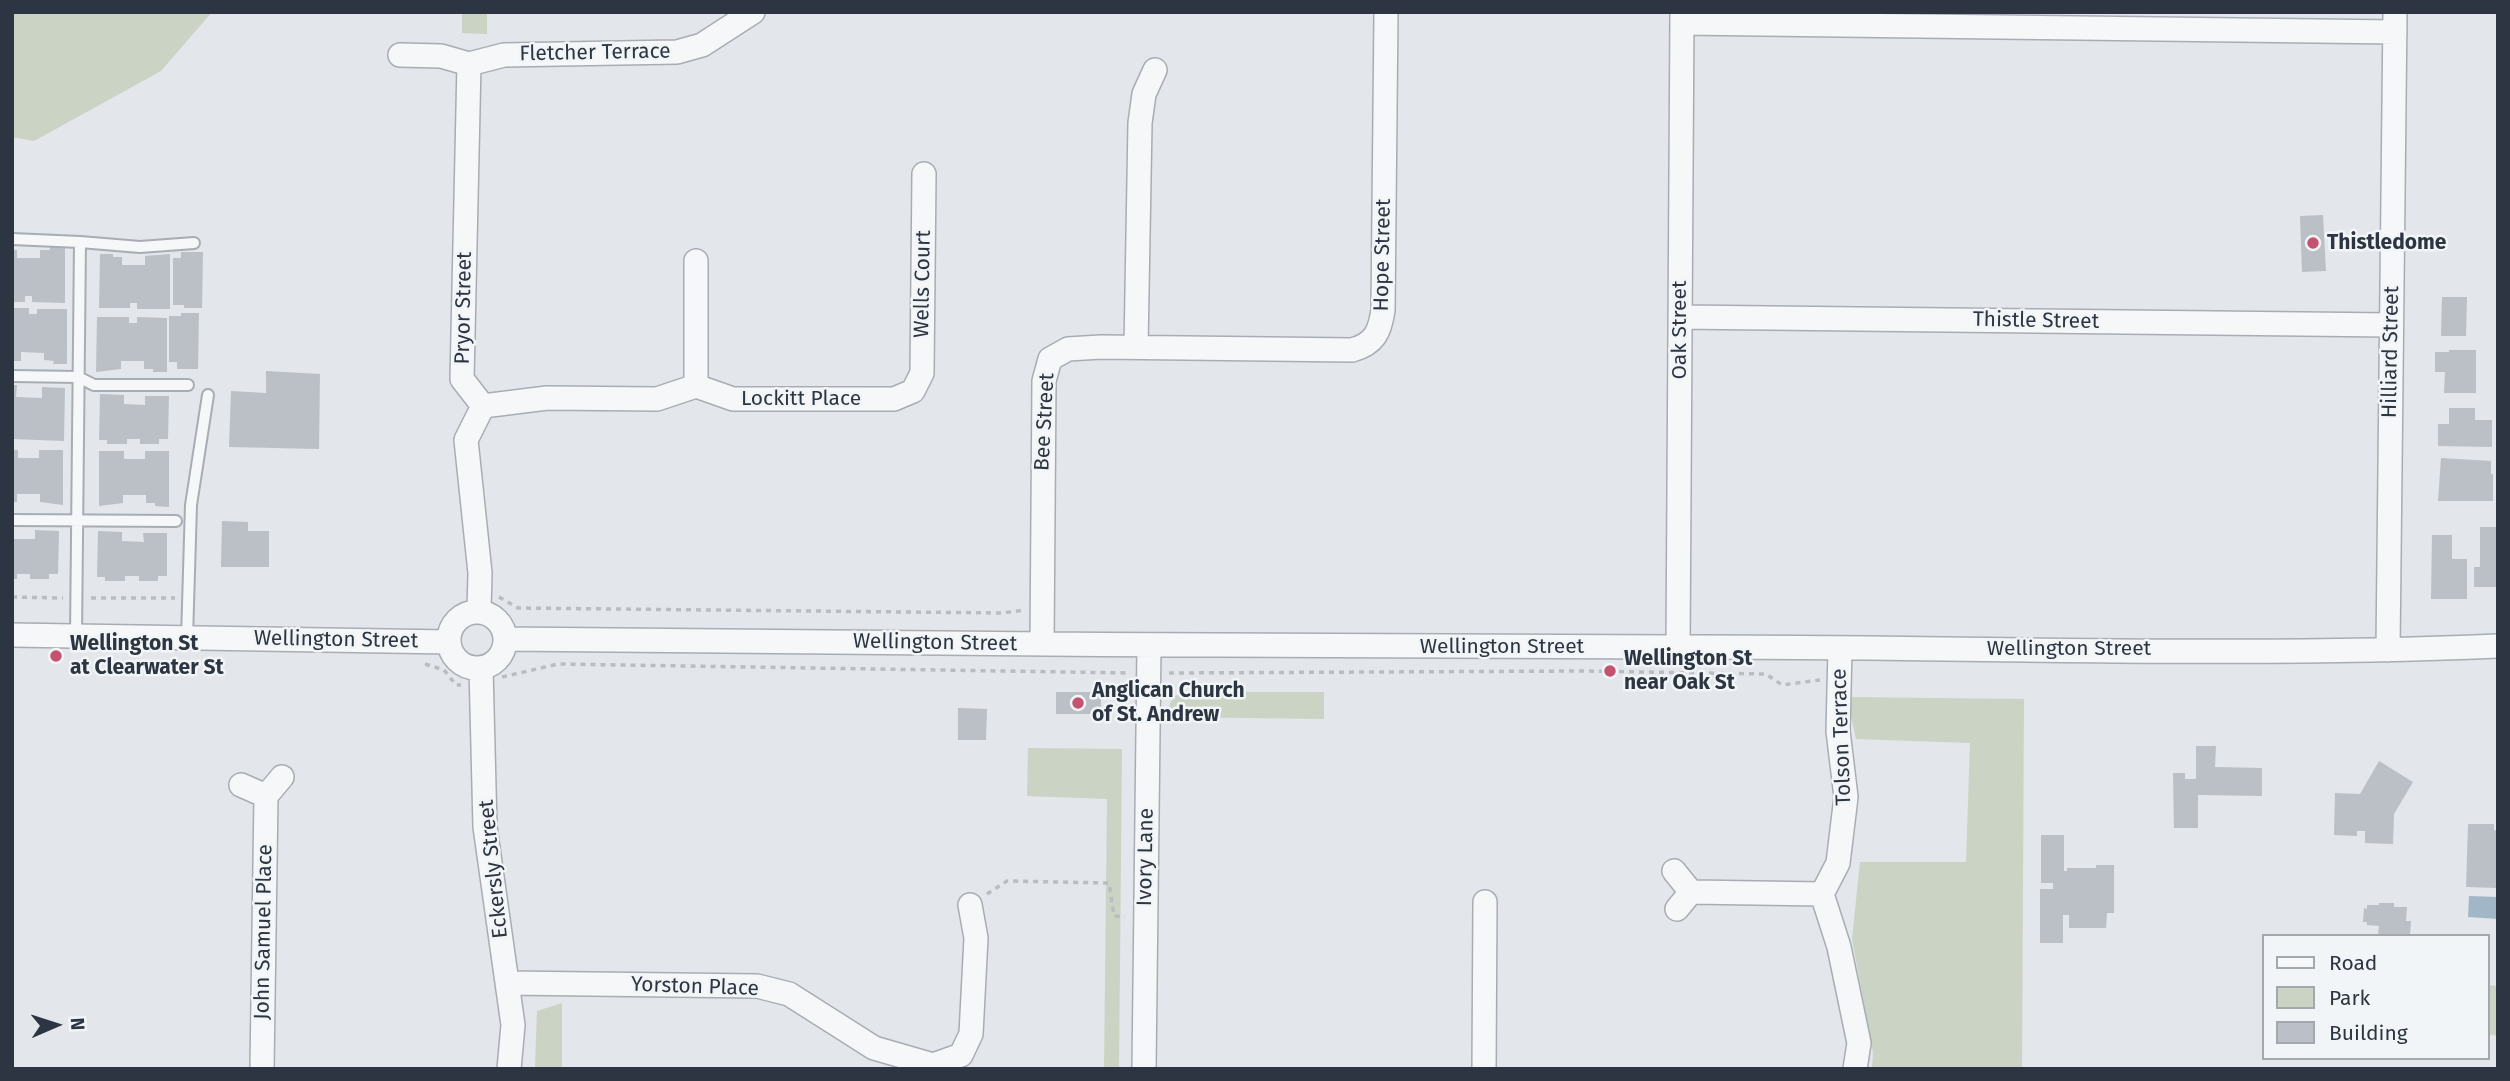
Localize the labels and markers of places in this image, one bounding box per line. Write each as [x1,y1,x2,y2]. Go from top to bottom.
place label: Thistledome [2327,230,2446,256]
marker: Thistledome [2305,235,2321,251]
place label: Wellington St at Clearwater St [70,631,224,681]
place label: Wellington St near Oak St [1624,646,1752,696]
marker: Wellington St at Clearwater St [48,648,64,664]
marker: Wellington St near Oak St [1602,663,1618,679]
place label: Anglican Church of St. Andrew [1092,678,1245,728]
marker: Anglican Church of St. Andrew [1070,695,1086,711]

